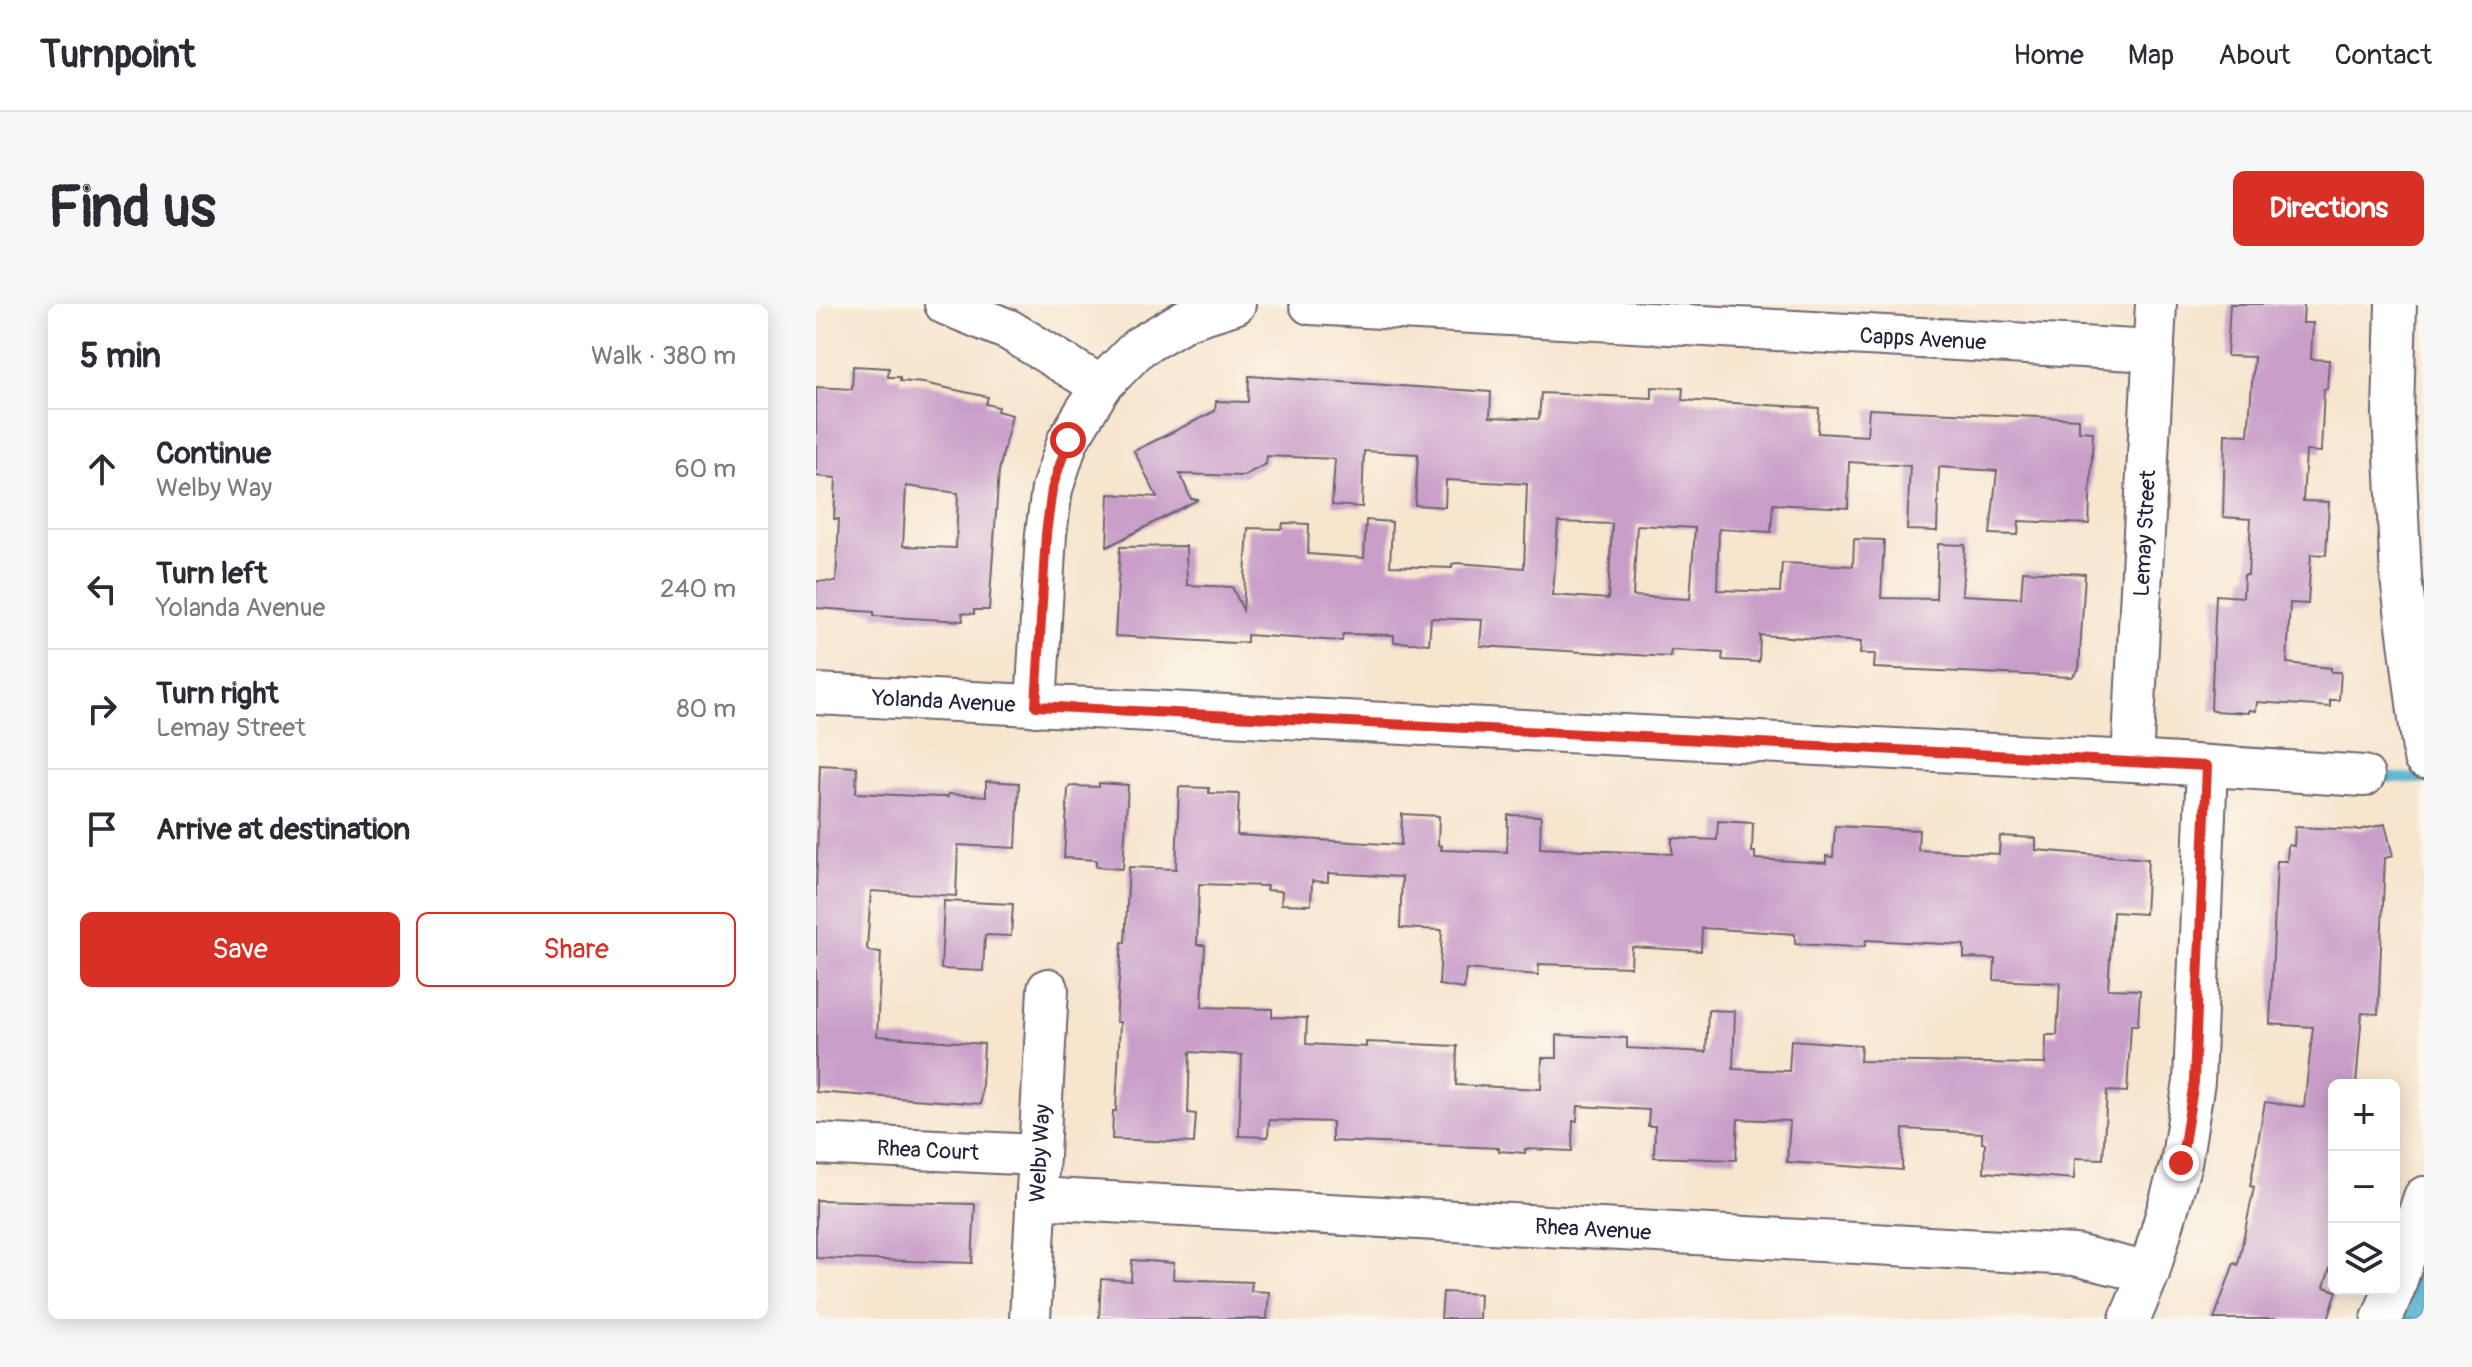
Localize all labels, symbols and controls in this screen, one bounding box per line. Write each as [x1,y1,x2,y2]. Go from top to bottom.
text: Turnpoint [40,31,195,79]
text: Home [2013,38,2084,73]
text: Map [2128,38,2174,73]
text: About [2218,38,2291,73]
text: Contact [2335,38,2432,73]
button: Directions [2233,171,2424,246]
text: Find us [48,174,216,243]
street label: Capps Avenue [1859,322,1987,357]
text: 5 min [80,335,161,378]
text: Walk · 380 m [591,340,736,372]
route start [1050,422,1086,458]
text: Continue [156,435,271,472]
icon: ahead [80,447,124,491]
text: 60 m [674,453,736,485]
street label: Lemay Street [2128,469,2162,597]
text: Welby Way [156,472,272,504]
text: Turn left [156,555,267,592]
icon: left [80,567,124,611]
text: 240 m [660,573,736,605]
text: Yolanda Avenue [156,592,325,624]
text: Turn right [156,675,279,712]
street label: Yolanda Avenue [870,684,1016,719]
icon: right [80,687,124,731]
text: 80 m [676,693,736,725]
text: Lemay Street [156,712,306,744]
icon: arrive [80,807,124,851]
text: Arrive at destination [156,811,410,848]
button: Save [80,912,400,987]
button: Share [416,912,736,987]
map controls [2328,1079,2400,1295]
button: + [2328,1079,2400,1151]
street label: Welby Way [1023,1103,1057,1203]
street label: Rhea Court [876,1134,980,1167]
route end [2163,1145,2199,1181]
button: − [2328,1151,2400,1223]
street label: Rhea Avenue [1534,1212,1652,1247]
button: layers [2328,1223,2400,1295]

